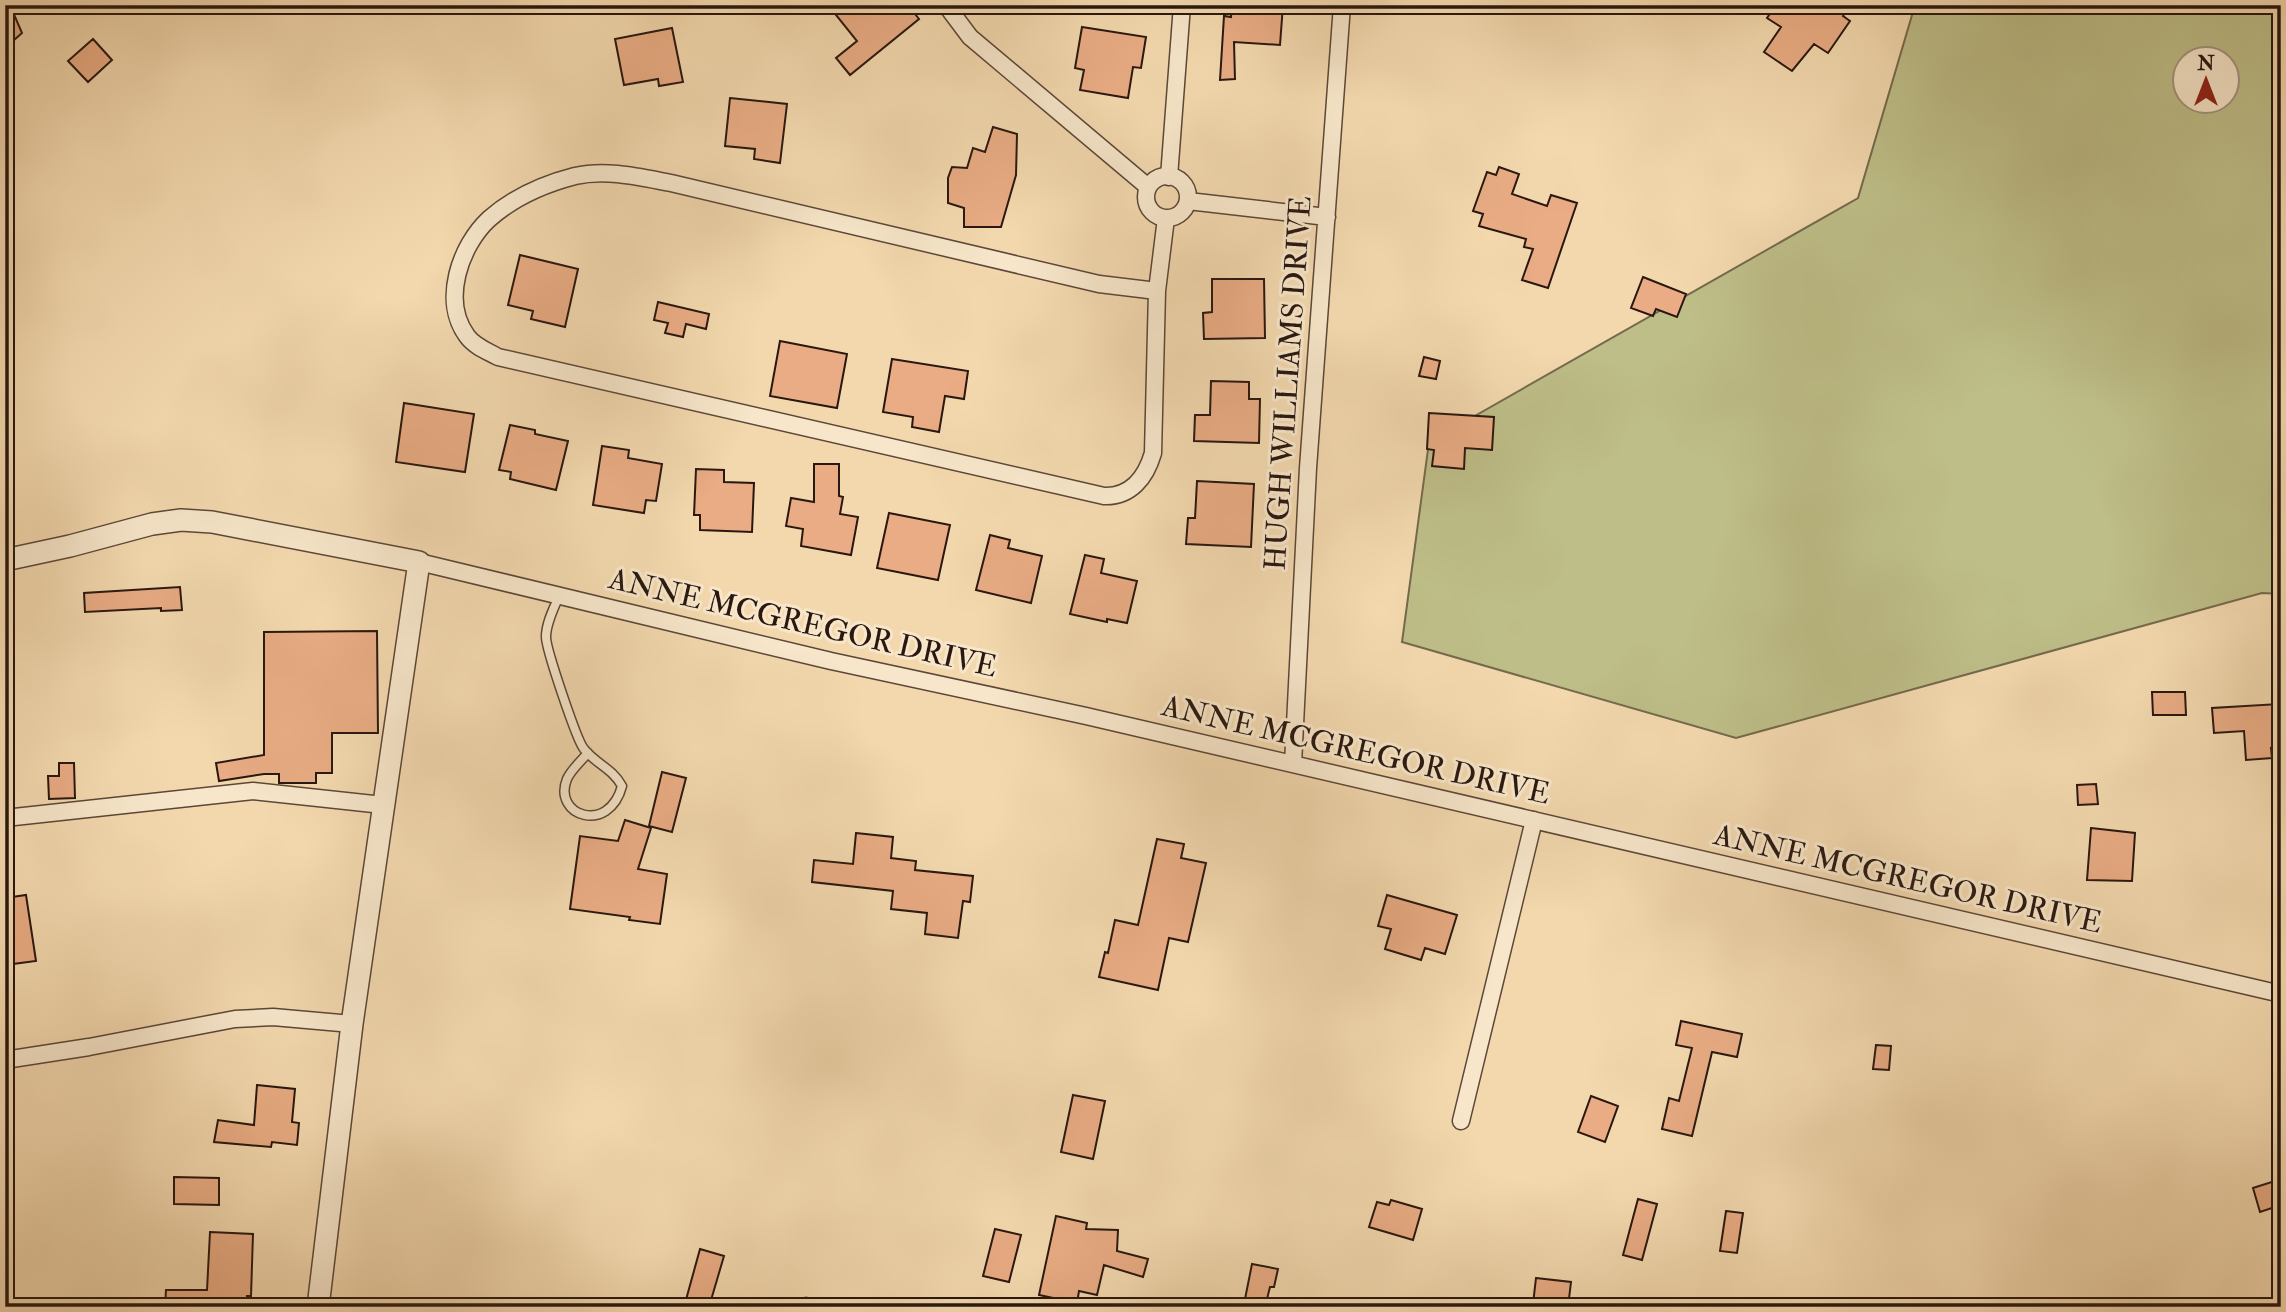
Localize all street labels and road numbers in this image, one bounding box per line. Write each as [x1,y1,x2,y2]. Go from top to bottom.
street label: HUGH WILLIAMS DRIVE [1256,194,1320,572]
street label: ANNE MCGREGOR DRIVE [604,560,1001,686]
street label: ANNE MCGREGOR DRIVE [1157,687,1554,813]
street label: ANNE MCGREGOR DRIVE [1709,816,2106,942]

